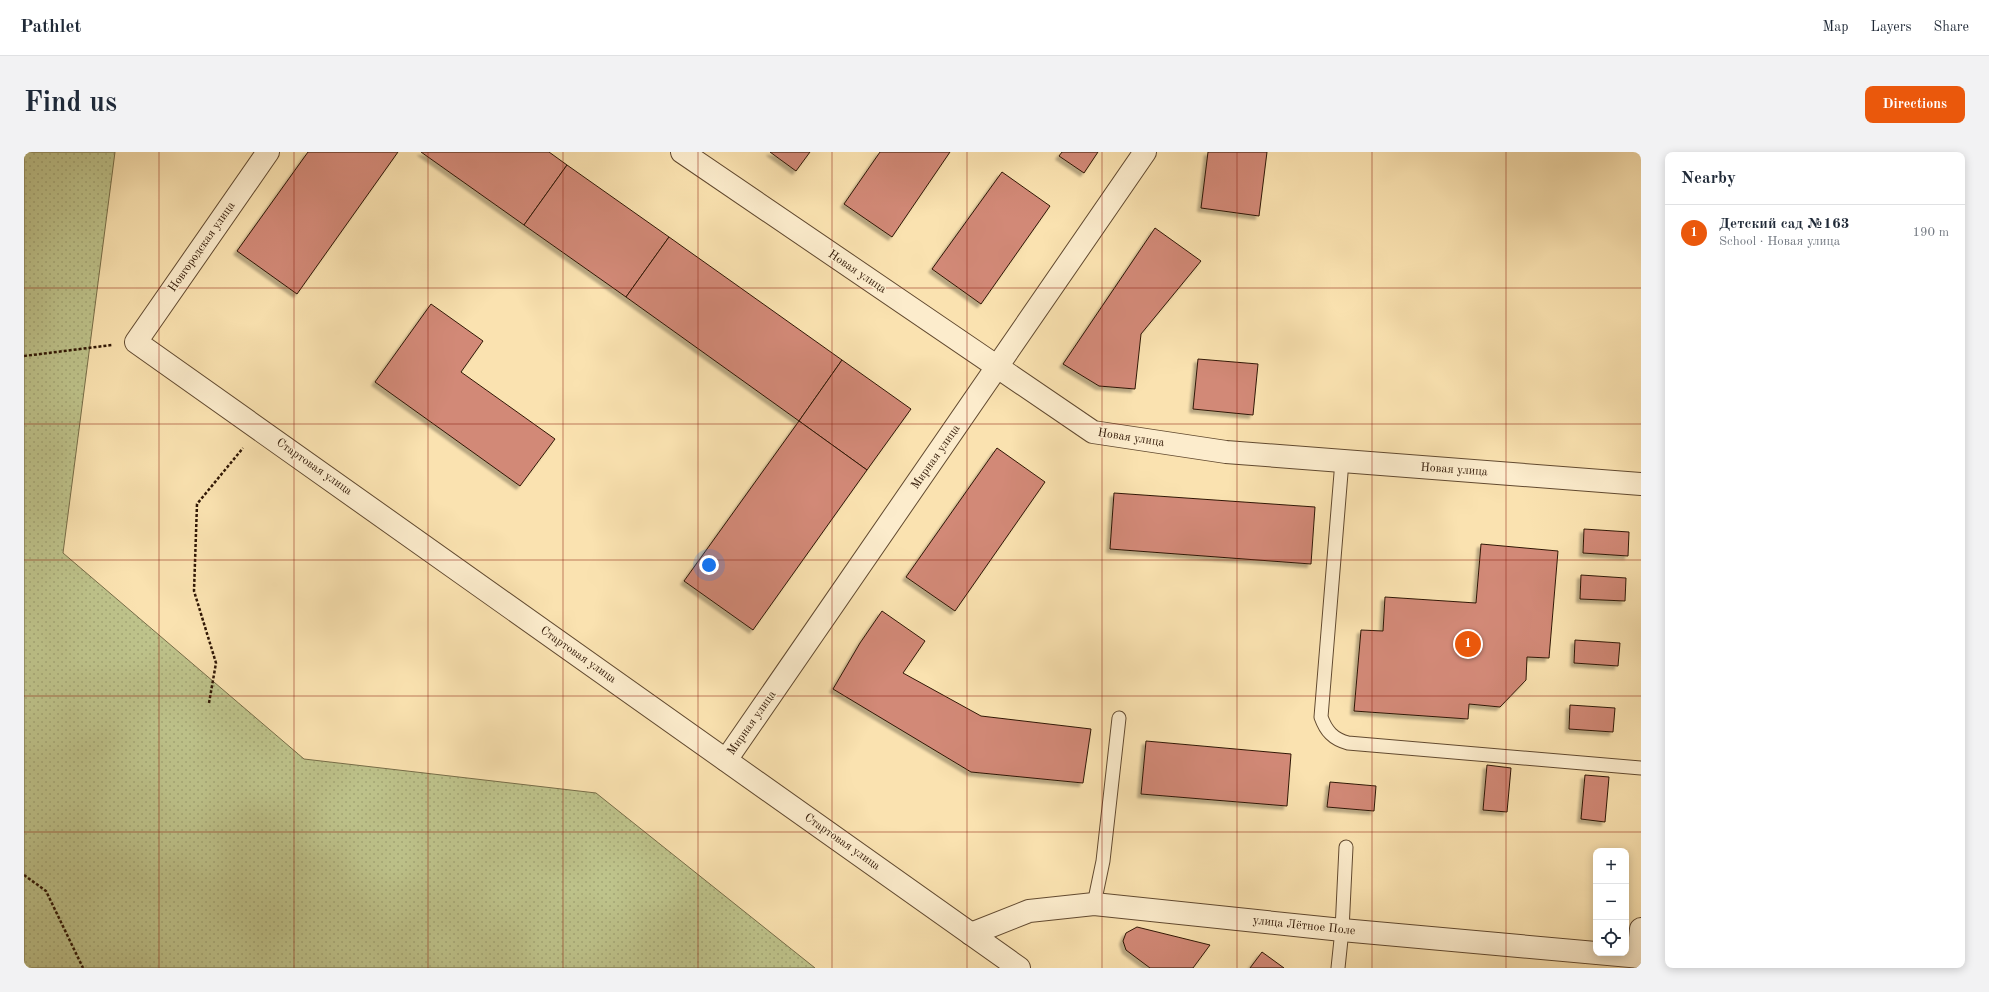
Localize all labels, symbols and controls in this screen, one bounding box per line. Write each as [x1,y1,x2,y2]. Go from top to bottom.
text: Pathlet [20,18,81,37]
text: Map [1823,20,1849,34]
text: Layers [1871,20,1912,34]
text: Share [1934,20,1969,34]
button: Directions [1865,86,1965,123]
text: Find us [24,90,117,118]
text: Nearby [1681,170,1736,187]
street label: Новгородская улица [166,200,238,294]
text: Детский сад №163 [1719,217,1849,232]
text: 1 [1690,226,1698,239]
text: 190 m [1912,226,1949,239]
text: School · Новая улица [1719,235,1840,248]
street label: Новая улица [826,248,888,296]
street label: Мирная улица [909,423,963,491]
street label: Новая улица [1097,427,1165,449]
street label: Стартовая улица [274,436,354,498]
street label: Новая улица [1420,462,1488,478]
your location [699,555,719,575]
street label: Стартовая улица [538,624,618,686]
pin: 1 [1455,629,1481,659]
street label: Мирная улица [725,689,779,757]
street label: Стартовая улица [802,811,882,873]
map controls [1593,848,1629,956]
button: + [1593,848,1629,884]
button: − [1593,884,1629,920]
street label: улица Лётное Поле [1252,915,1356,937]
button: locate [1593,920,1629,956]

